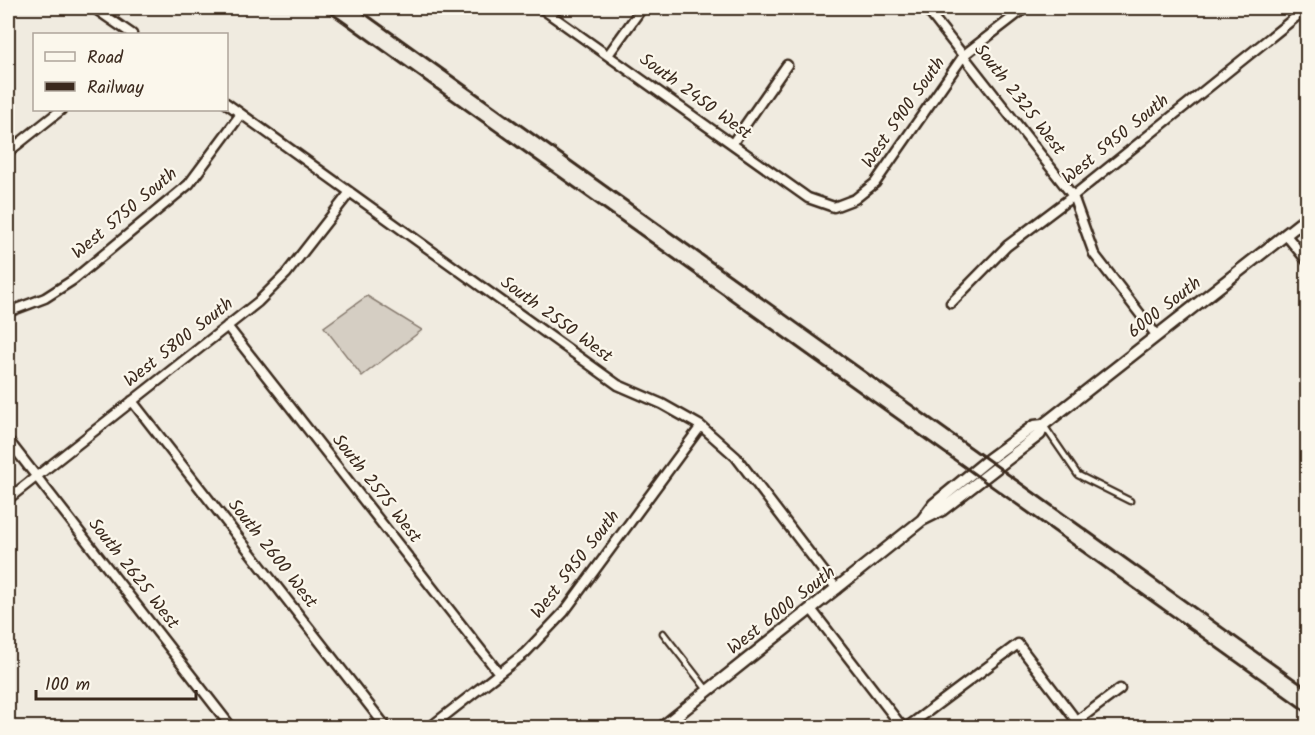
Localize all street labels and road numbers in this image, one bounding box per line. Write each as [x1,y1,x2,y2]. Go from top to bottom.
street label: South 2325 West [966,38,1073,163]
street label: South 2450 West [633,46,758,149]
street label: West 5900 South [855,51,953,175]
street label: West 5950 South [1056,87,1176,193]
street label: West 5750 South [66,161,184,267]
street label: South 2550 West [494,269,619,371]
street label: 6000 South [1122,270,1208,346]
street label: West 5800 South [118,291,240,395]
street label: South 2575 West [324,428,429,551]
street label: South 2600 West [220,493,325,616]
street label: West 5950 South [524,504,628,626]
street label: South 2625 West [80,512,187,637]
street label: West 6000 South [721,559,843,663]

